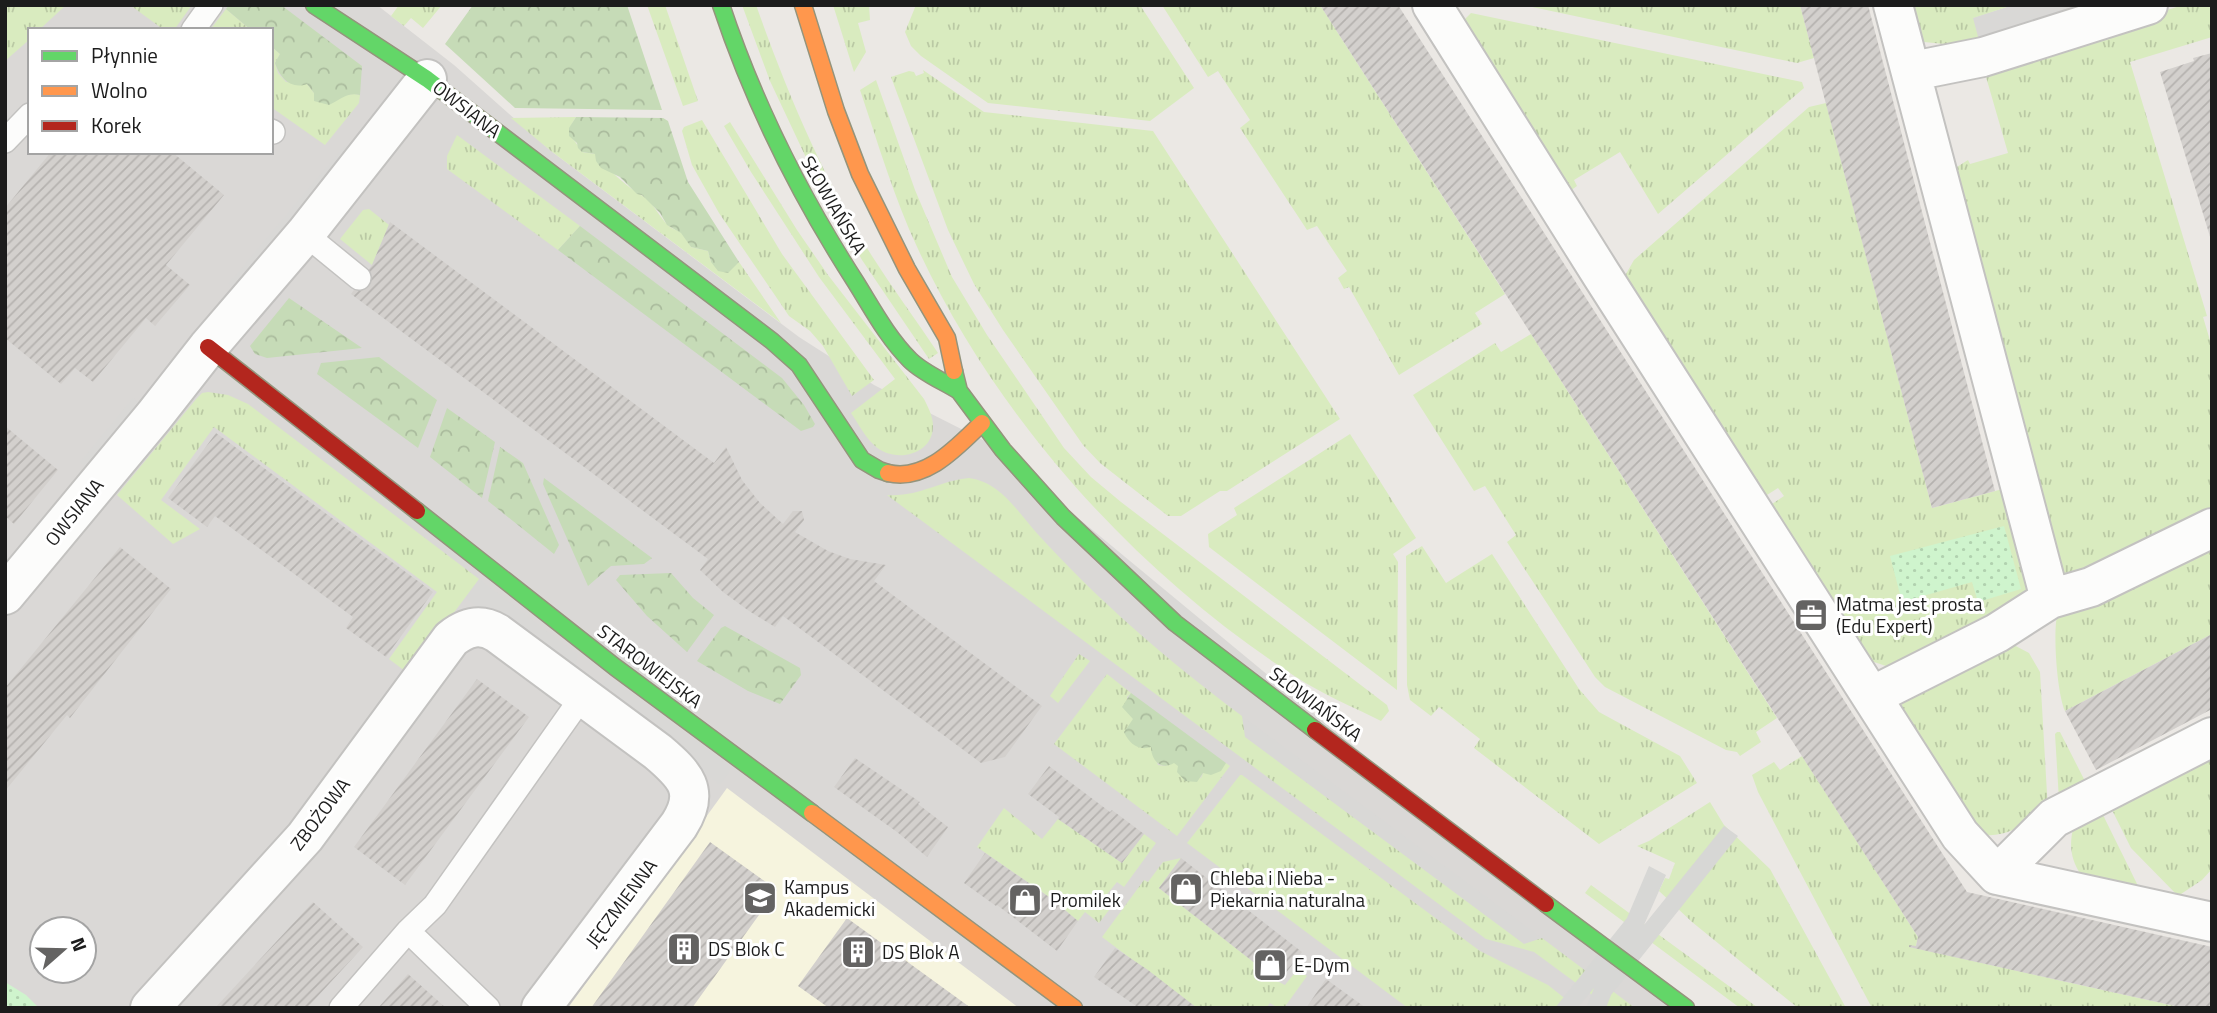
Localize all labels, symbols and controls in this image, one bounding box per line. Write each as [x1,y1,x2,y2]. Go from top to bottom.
legend [28,28,273,154]
text: Płynnie [91,39,158,71]
street label: OWSIANA [427,73,508,145]
text: Wolno [91,74,148,106]
text: Korek [91,109,141,141]
street label: SŁOWIAŃSKA [794,150,874,259]
street label: OWSIANA [37,472,110,552]
place label: Matma jest prosta (Edu Expert) [1836,589,1983,640]
office icon: Matma jest prosta (Edu Expert) [1792,596,1830,634]
street label: STAROWIEJSKA [592,616,709,715]
street label: SŁOWIAŃSKA [1264,659,1369,748]
street label: ZBOŻOWA [283,771,357,856]
street label: JĘCZMIENNA [578,852,664,953]
place label: Chleba i Nieba - Piekarnia naturalna [1210,863,1365,914]
shop icon: Chleba i Nieba - Piekarnia naturalna [1167,870,1205,908]
place label: Kampus Akademicki [784,872,875,923]
school or university icon: Kampus Akademicki [741,879,779,917]
shop icon: Promilek [1006,881,1044,919]
place label: Promilek [1050,885,1121,914]
north arrow [28,915,98,985]
building icon: DS Blok C [665,930,703,968]
text: N [64,933,95,955]
building icon: DS Blok A [839,933,877,971]
place label: DS Blok C [708,934,784,963]
place label: DS Blok A [882,937,959,966]
shop icon: E-Dym [1251,946,1289,984]
place label: E-Dym [1294,950,1350,979]

